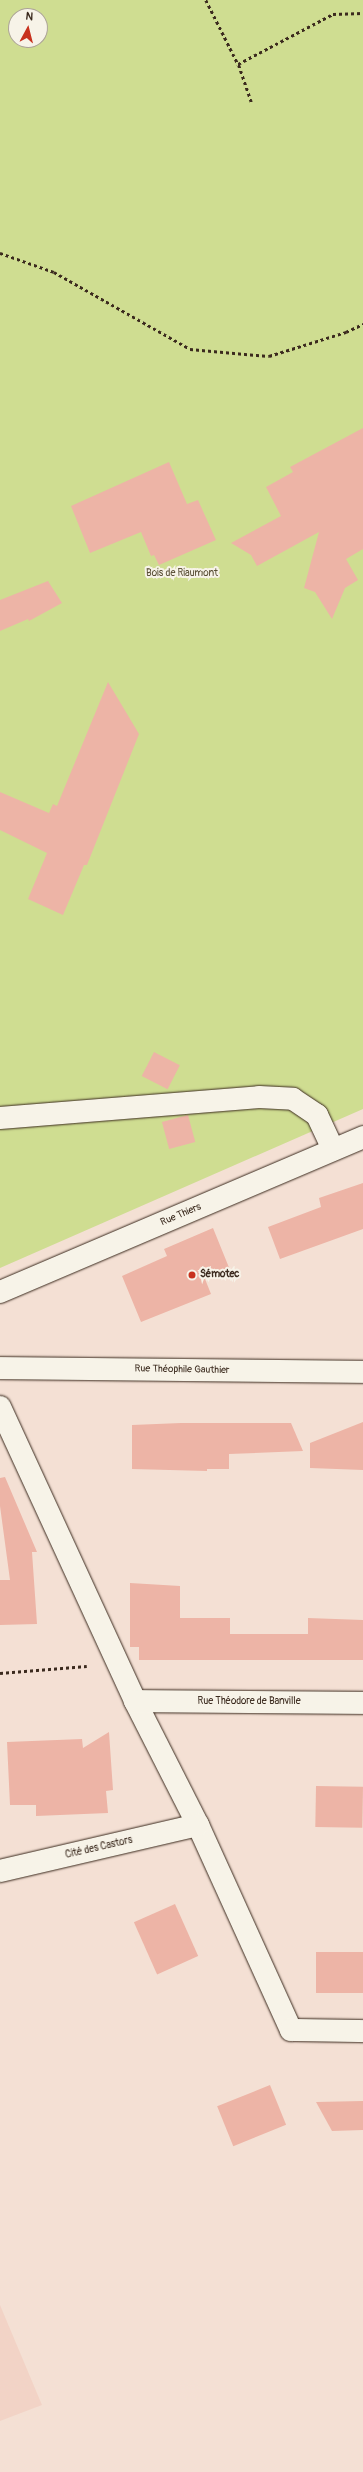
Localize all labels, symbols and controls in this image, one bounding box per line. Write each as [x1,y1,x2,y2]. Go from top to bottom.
north arrow [8,8,48,48]
text: N [25,10,34,23]
park label: Bois de Riaumont [146,568,218,580]
street label: Rue Thiers [159,1201,203,1229]
place label: Sémotec [200,1269,239,1281]
marker: Sémotec [187,1270,197,1280]
street label: Rue Théophile Gauthier [134,1363,230,1377]
street label: Rue Théodore de Banville [197,1696,301,1708]
street label: Cité des Castors [64,1834,134,1862]

